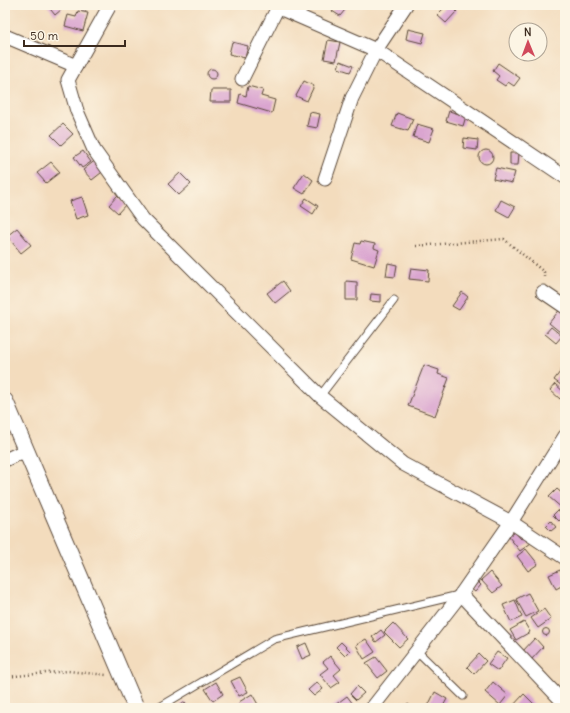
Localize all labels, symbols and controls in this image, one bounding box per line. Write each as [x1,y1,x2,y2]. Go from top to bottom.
scale bar [24,22,125,48]
north arrow [508,22,548,62]
text: N [524,25,532,39]
text: 50 m [30,28,59,43]

